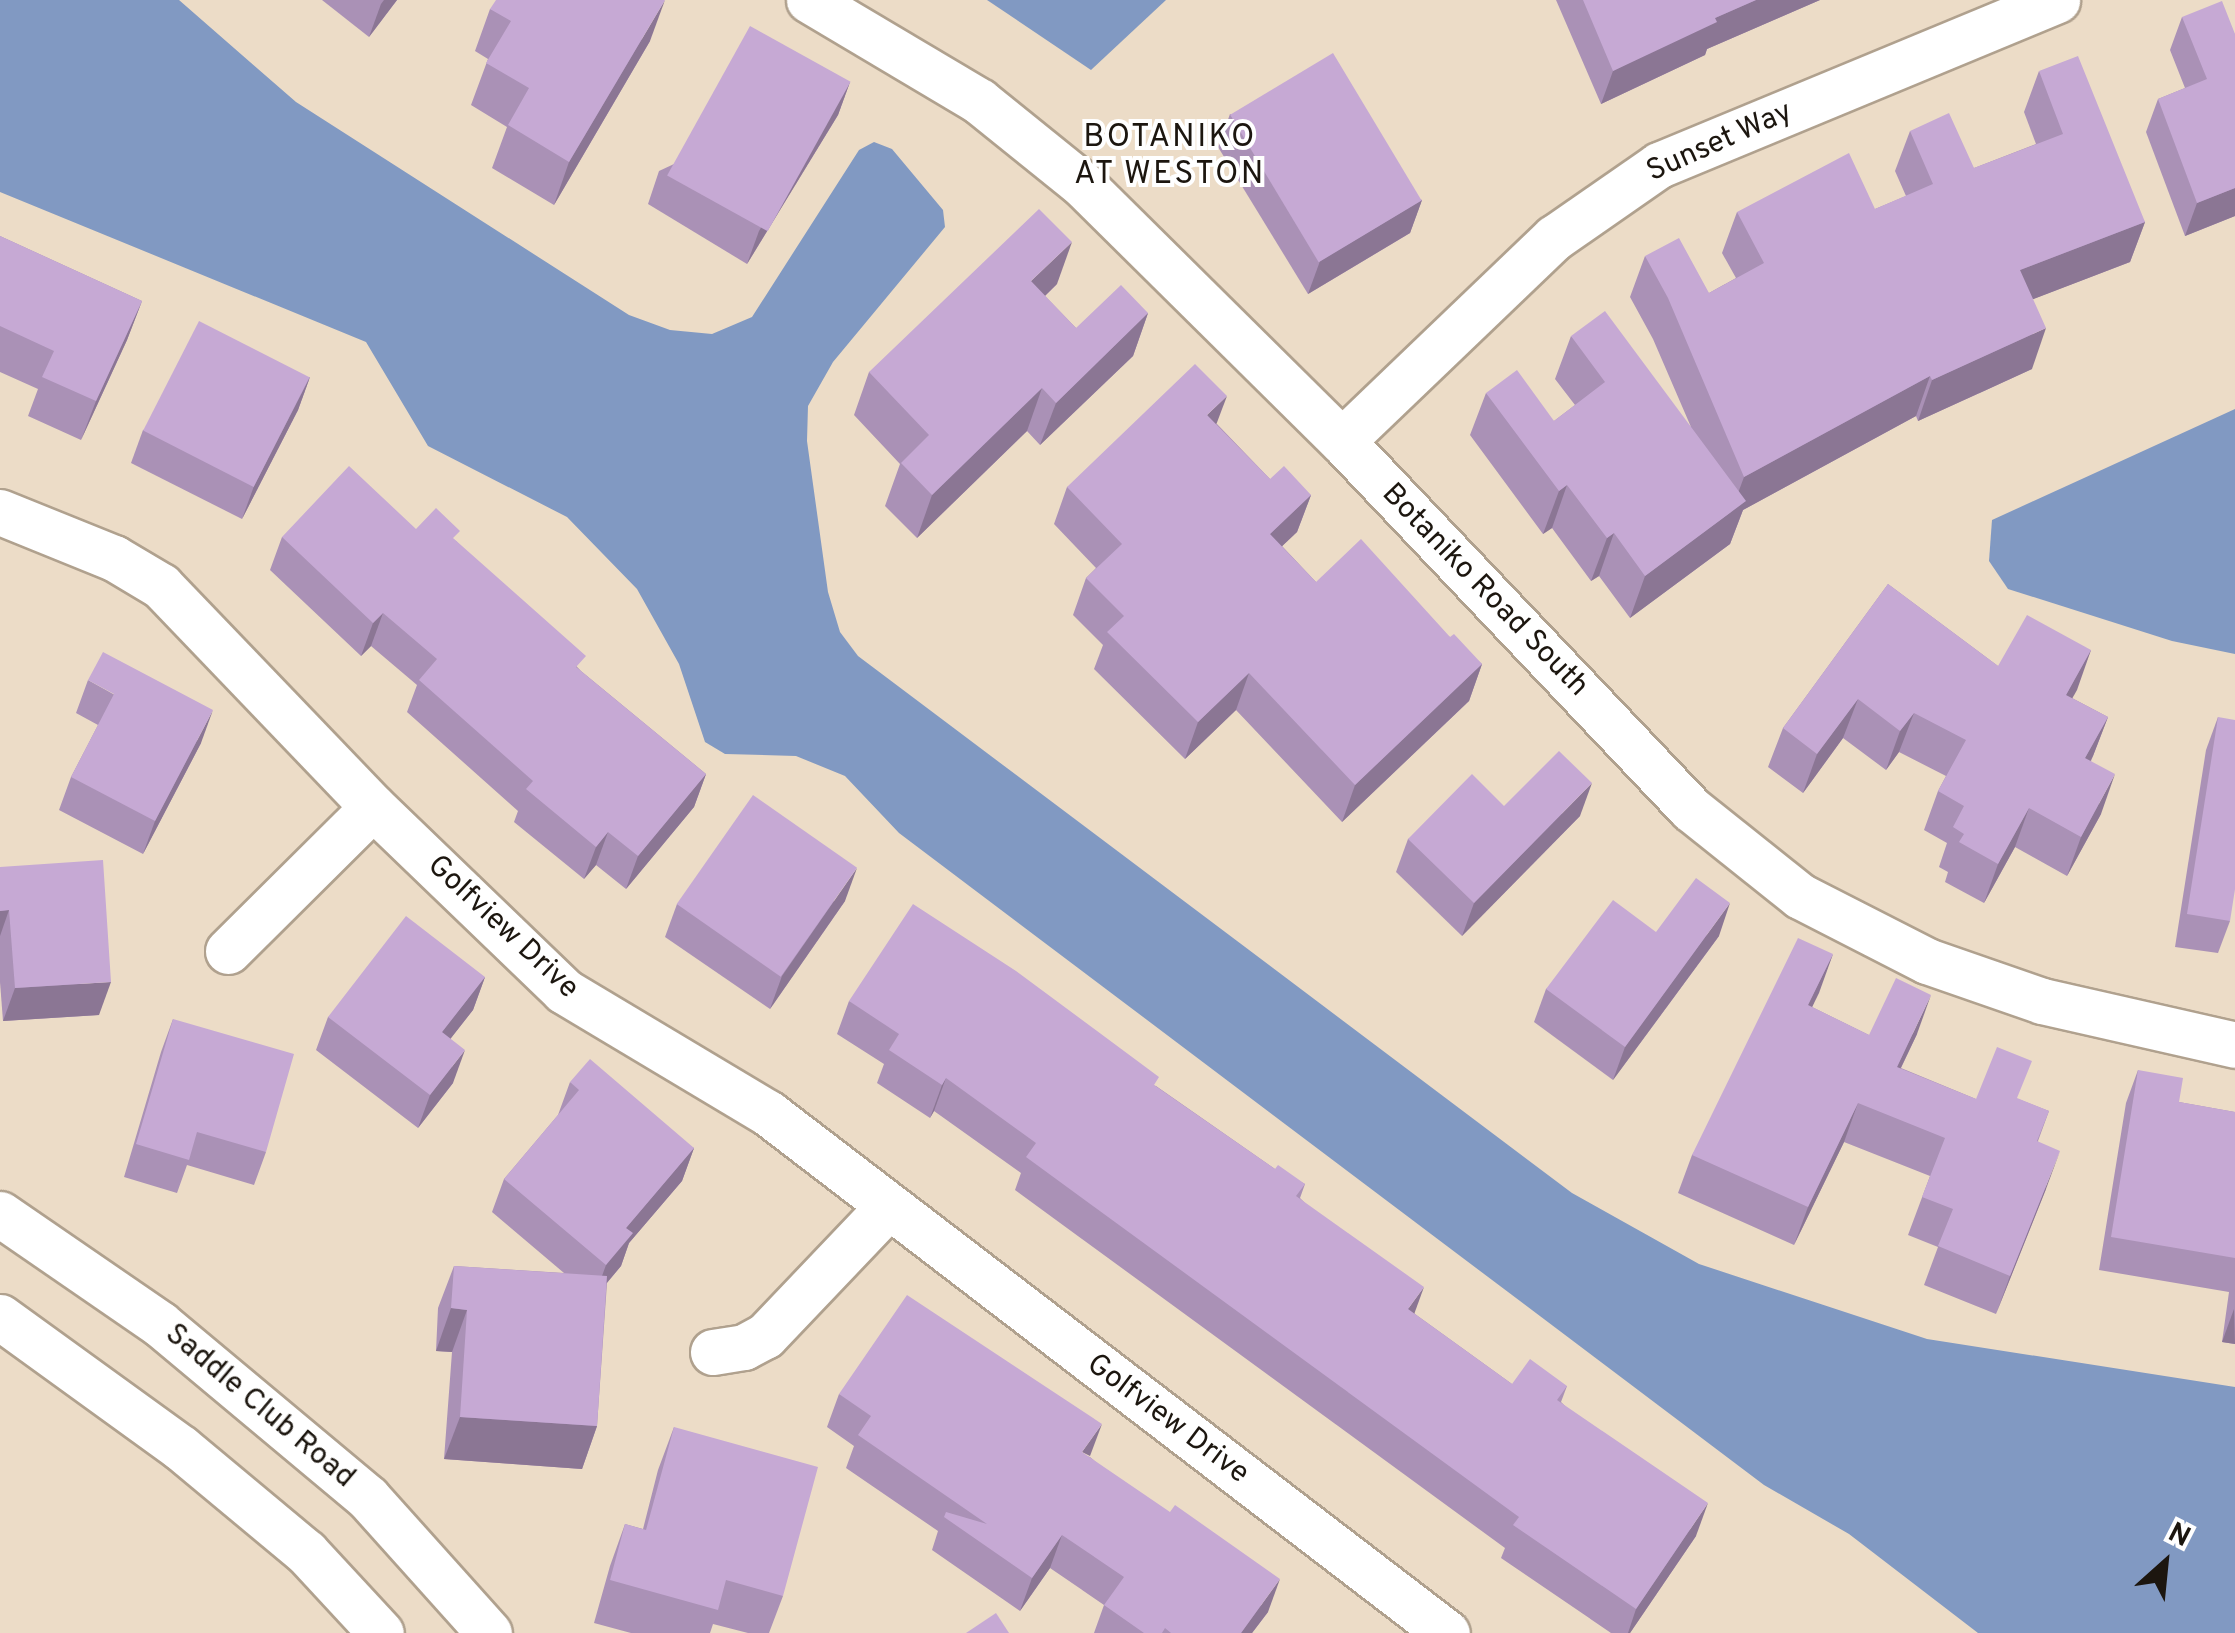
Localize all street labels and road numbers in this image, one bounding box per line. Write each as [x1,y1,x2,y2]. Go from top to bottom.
street label: Sunset Way [1641,95,1799,191]
street label: Botaniko Road South [1373,477,1595,705]
street label: Golfview Drive [419,849,585,1007]
street label: Saddle Club Road [157,1317,361,1497]
street label: Golfview Drive [1079,1347,1255,1493]

